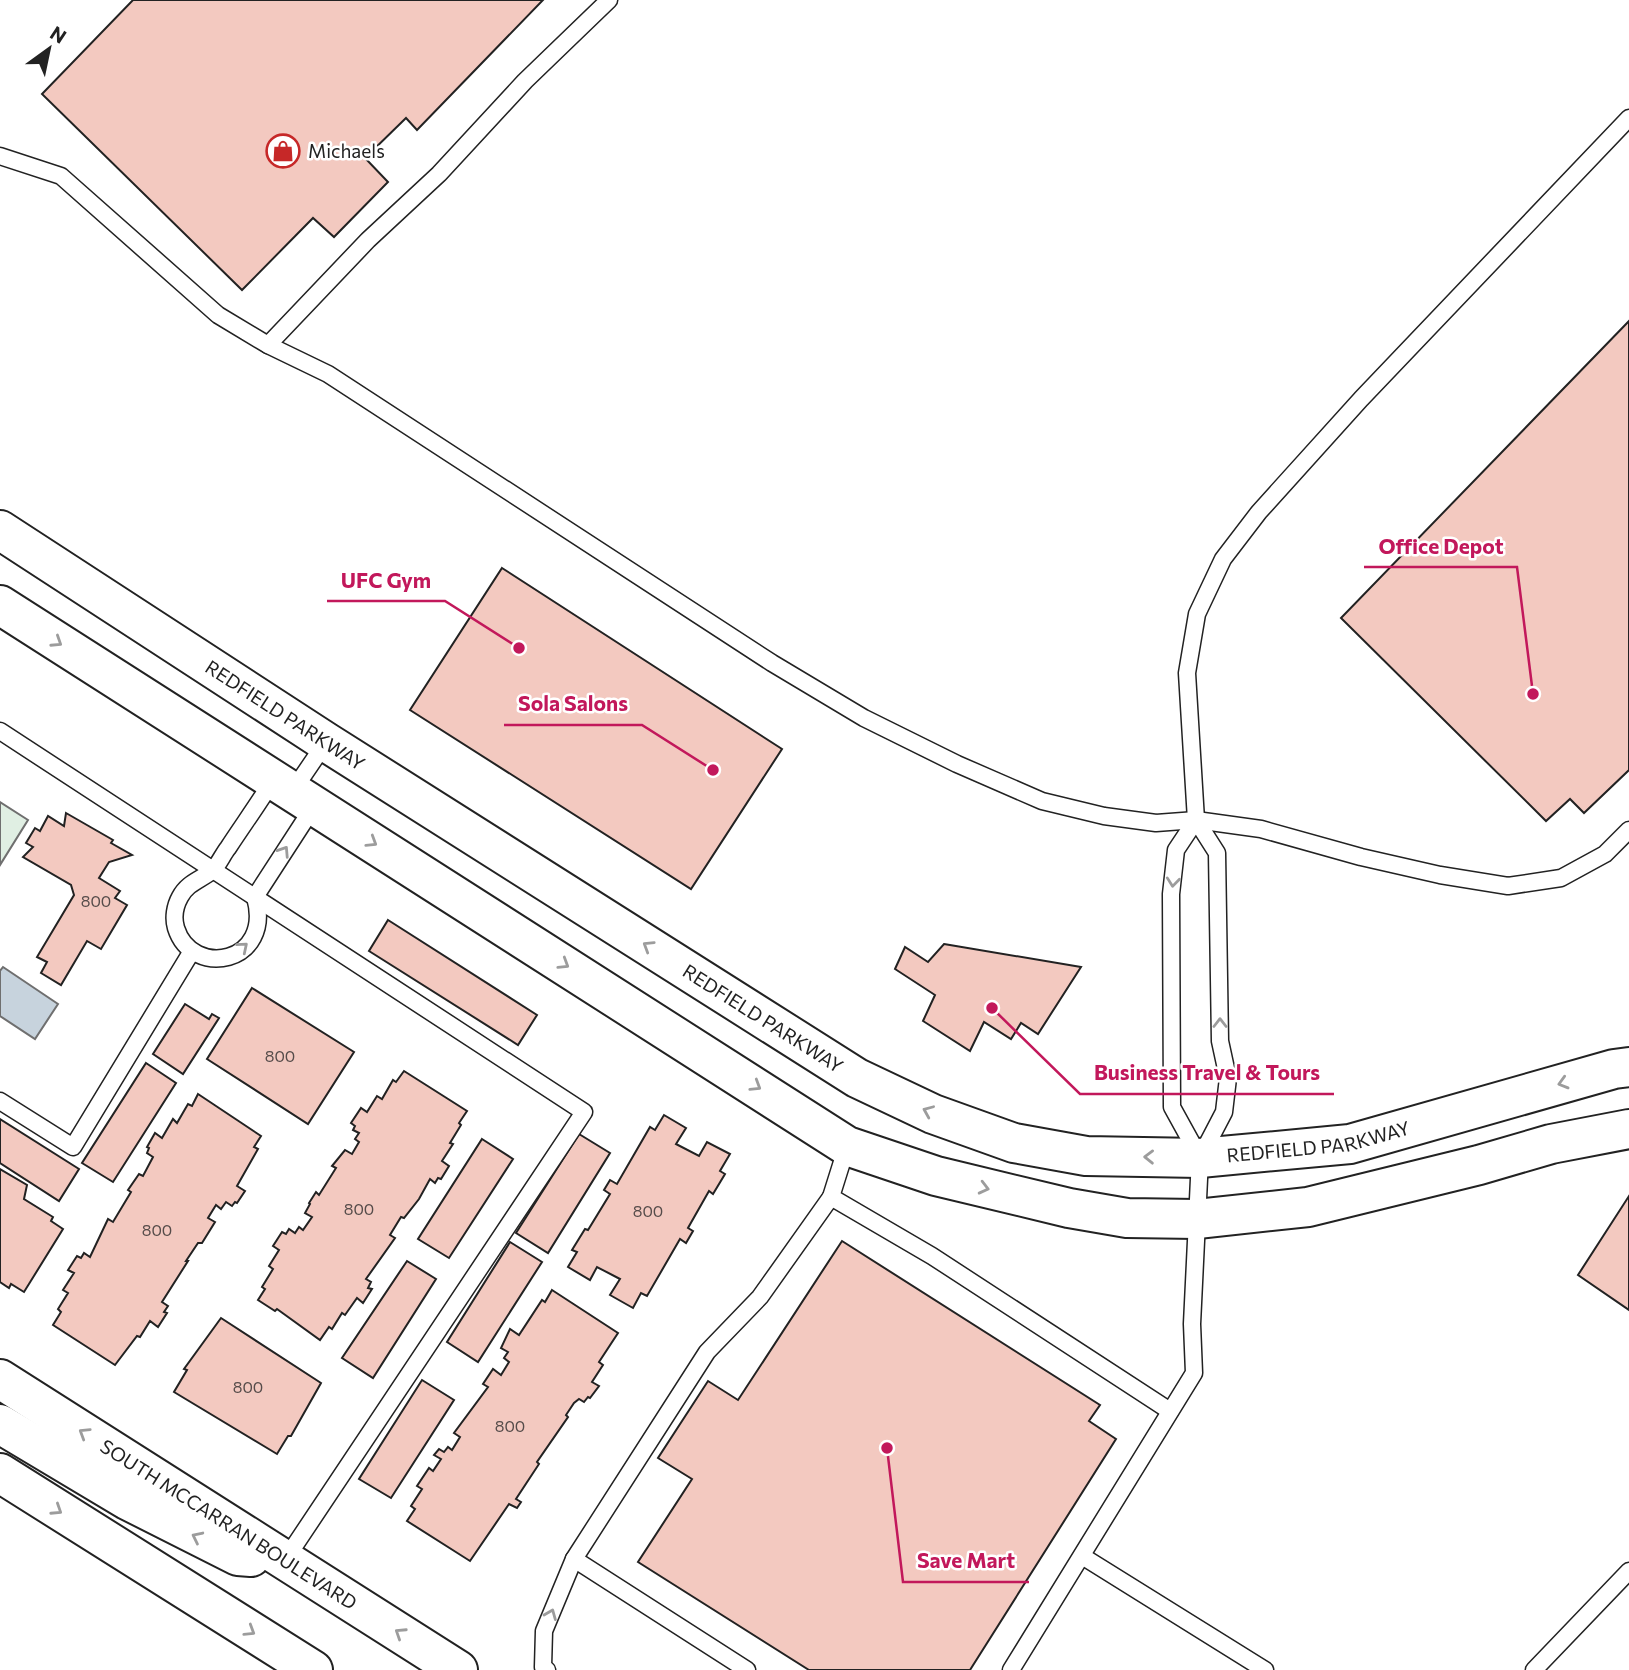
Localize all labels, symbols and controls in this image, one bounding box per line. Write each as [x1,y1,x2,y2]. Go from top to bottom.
north arrow [14,14,84,84]
text: N [46,21,71,48]
shop icon: Michaels [264,132,302,170]
place label: Michaels [308,139,385,162]
callout: Office Depot [1364,525,1517,567]
text: Office Depot [1378,533,1504,558]
callout: UFC Gym [327,559,445,601]
text: UFC Gym [341,567,431,592]
one-way arrow [50,634,63,647]
street label: REDFIELD PARKWAY [201,655,369,775]
callout: Sola Salons [504,683,642,725]
text: Sola Salons [518,690,628,715]
one-way arrow [364,834,377,847]
one-way arrow [276,846,289,859]
one-way arrow [1165,876,1180,888]
house number: 800 [81,891,111,910]
one-way arrow [643,942,656,954]
one-way arrow [235,943,248,955]
one-way arrow [556,956,569,969]
street label: REDFIELD PARKWAY [679,959,848,1077]
one-way arrow [1212,1018,1228,1028]
house number: 800 [265,1046,295,1065]
callout: Business Travel & Tours [1080,1052,1334,1094]
text: Business Travel & Tours [1094,1059,1320,1084]
one-way arrow [1557,1075,1569,1089]
one-way arrow [748,1078,761,1091]
one-way arrow [923,1105,935,1119]
street label: REDFIELD PARKWAY [1226,1116,1412,1166]
one-way arrow [1143,1150,1154,1165]
one-way arrow [978,1179,990,1194]
house number: 800 [344,1199,374,1218]
house number: 800 [633,1201,663,1220]
house number: 800 [142,1220,172,1239]
house number: 800 [233,1377,263,1396]
house number: 800 [495,1416,525,1435]
one-way arrow [79,1428,92,1441]
street label: SOUTH MCCARRAN BOULEVARD [96,1434,362,1614]
one-way arrow [50,1502,63,1515]
one-way arrow [191,1531,204,1545]
callout: Save Mart [903,1540,1029,1582]
text: Save Mart [917,1547,1015,1572]
one-way arrow [543,1609,557,1621]
one-way arrow [243,1622,256,1635]
one-way arrow [395,1629,408,1642]

